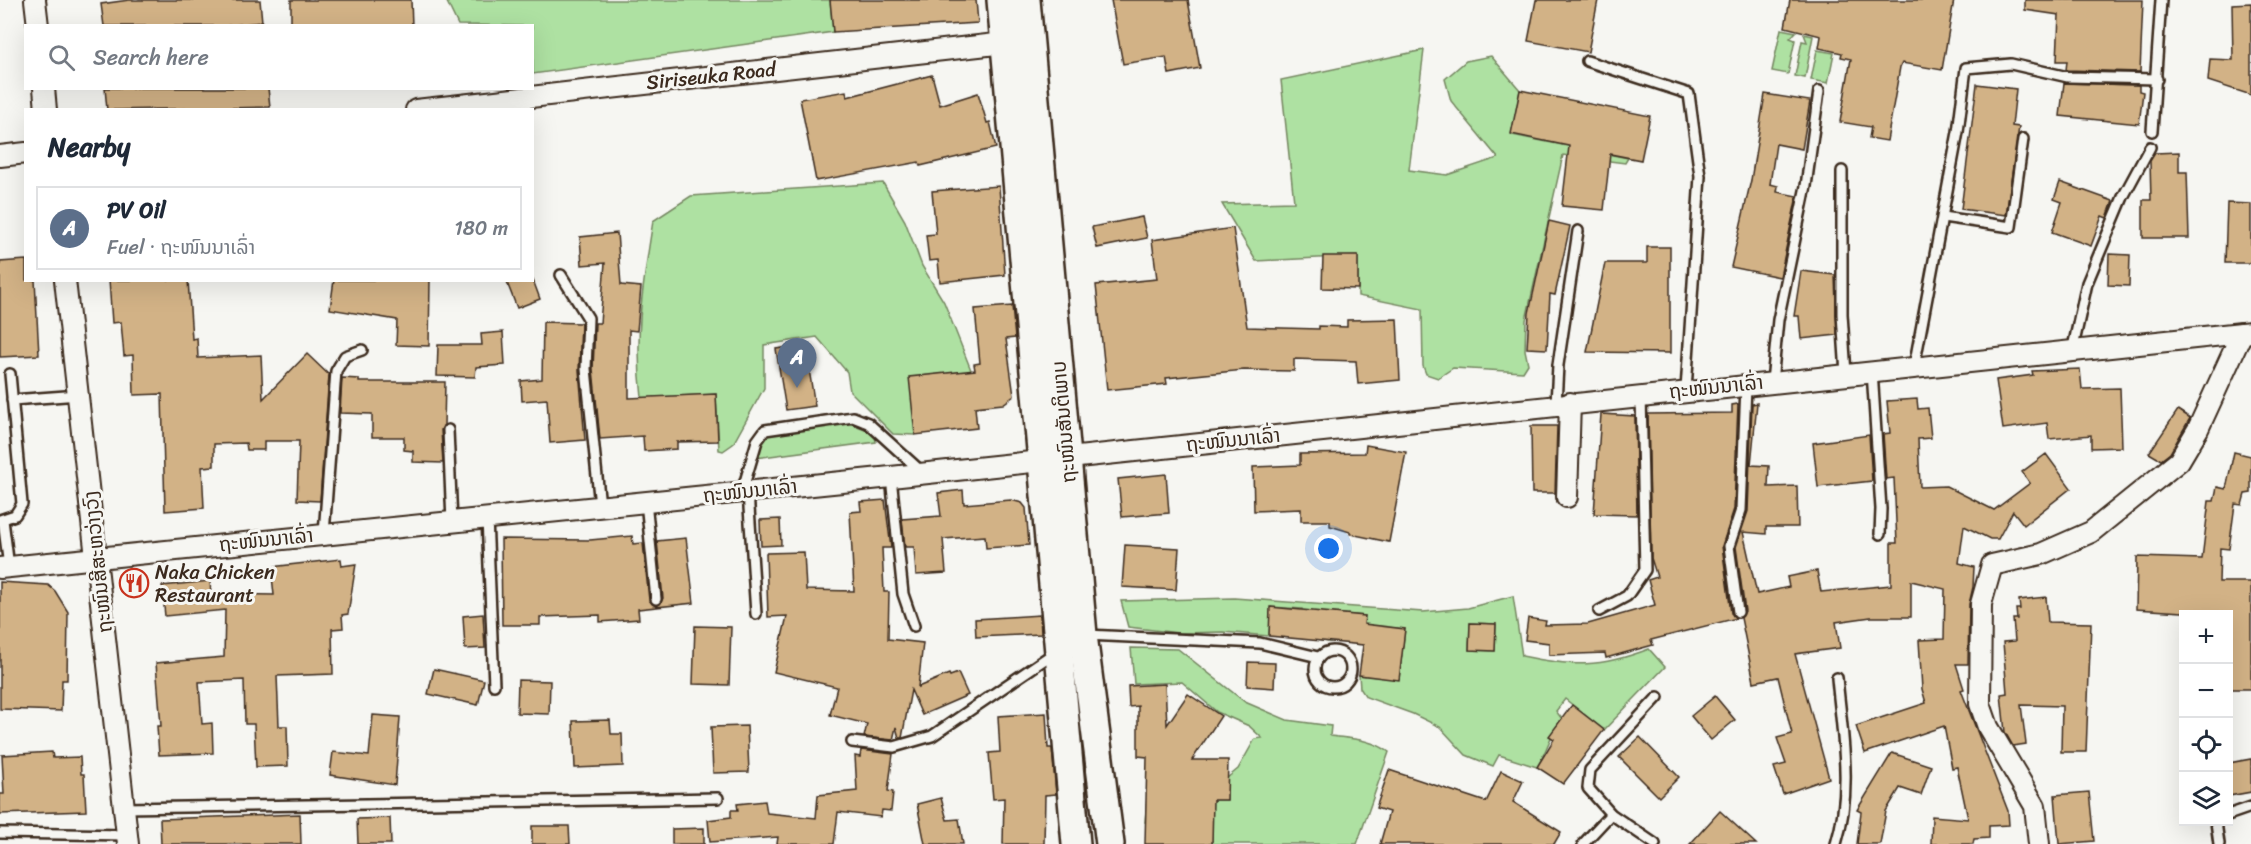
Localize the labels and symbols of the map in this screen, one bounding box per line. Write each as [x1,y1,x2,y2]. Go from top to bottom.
street label: Siriseuka Road [645,52,779,100]
pin: A [778,338,816,388]
street label: ຖະໜົນສັນຕິພາບ [1041,359,1087,485]
street label: ຖະໜົນນາເລົ່າ [1667,365,1765,409]
street label: ຖະໜົນນາເລົ່າ [1184,418,1282,462]
street label: ຖະໜົນນາເລົ່າ [701,469,799,513]
street label: ຖະໜົນສີສະຫວ່າງວົງ [73,489,123,635]
street label: ຖະໜົນນາເລົ່າ [217,518,315,562]
your location [1314,534,1343,563]
place label: Naka Chicken Restaurant [155,555,275,613]
restaurant icon: Naka Chicken Restaurant [118,567,150,599]

